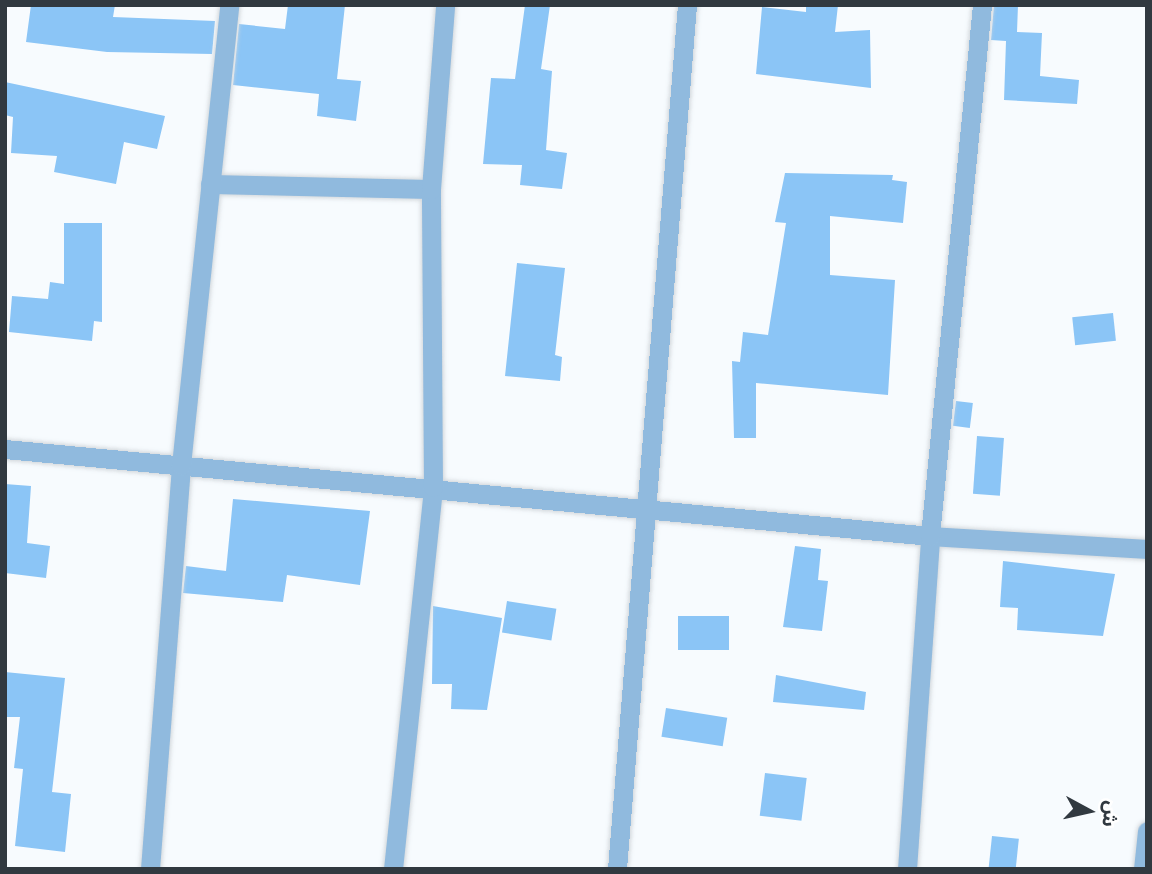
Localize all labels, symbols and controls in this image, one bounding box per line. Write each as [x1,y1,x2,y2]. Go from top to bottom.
north arrow [1054,776,1124,846]
text: ش [1096,799,1124,829]

